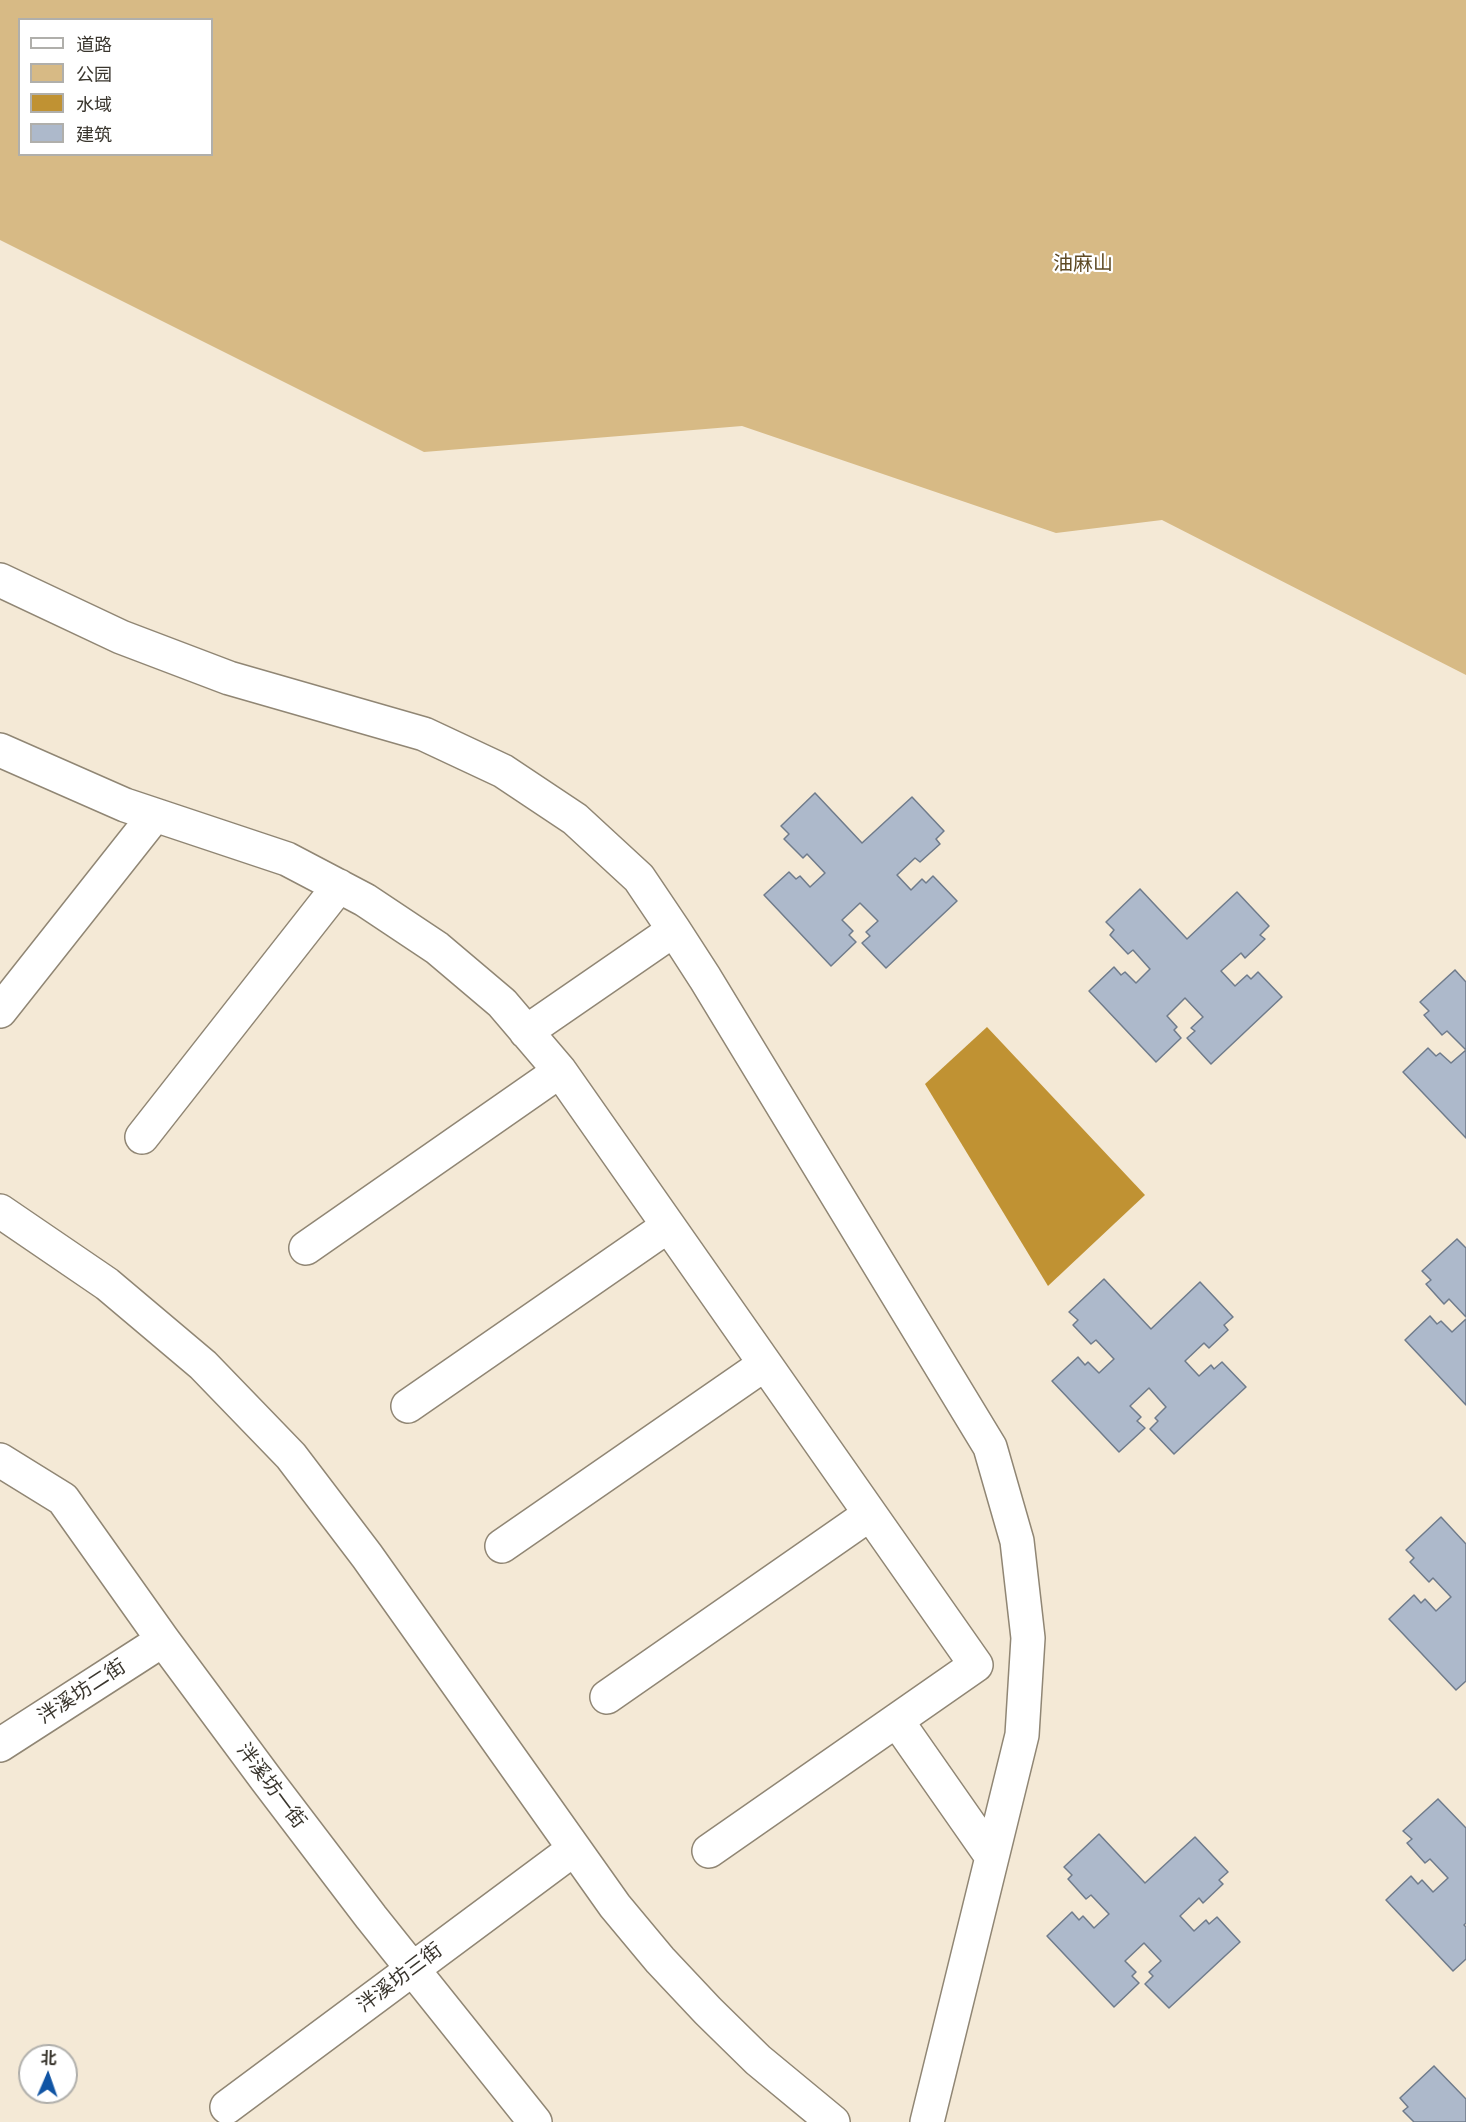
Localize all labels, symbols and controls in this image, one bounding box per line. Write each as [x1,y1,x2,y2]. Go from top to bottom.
legend [18,18,213,156]
text: 道路 [76,33,112,56]
text: 公园 [76,63,112,86]
text: 水域 [76,93,112,116]
text: 建筑 [76,123,112,146]
park label: 油麻山 [1053,252,1113,276]
street label: 泮溪坊二街 [34,1655,130,1729]
street label: 泮溪坊一街 [231,1739,311,1833]
street label: 泮溪坊三街 [353,1938,447,2018]
north arrow [18,2044,78,2104]
text: 北 [40,2048,57,2068]

